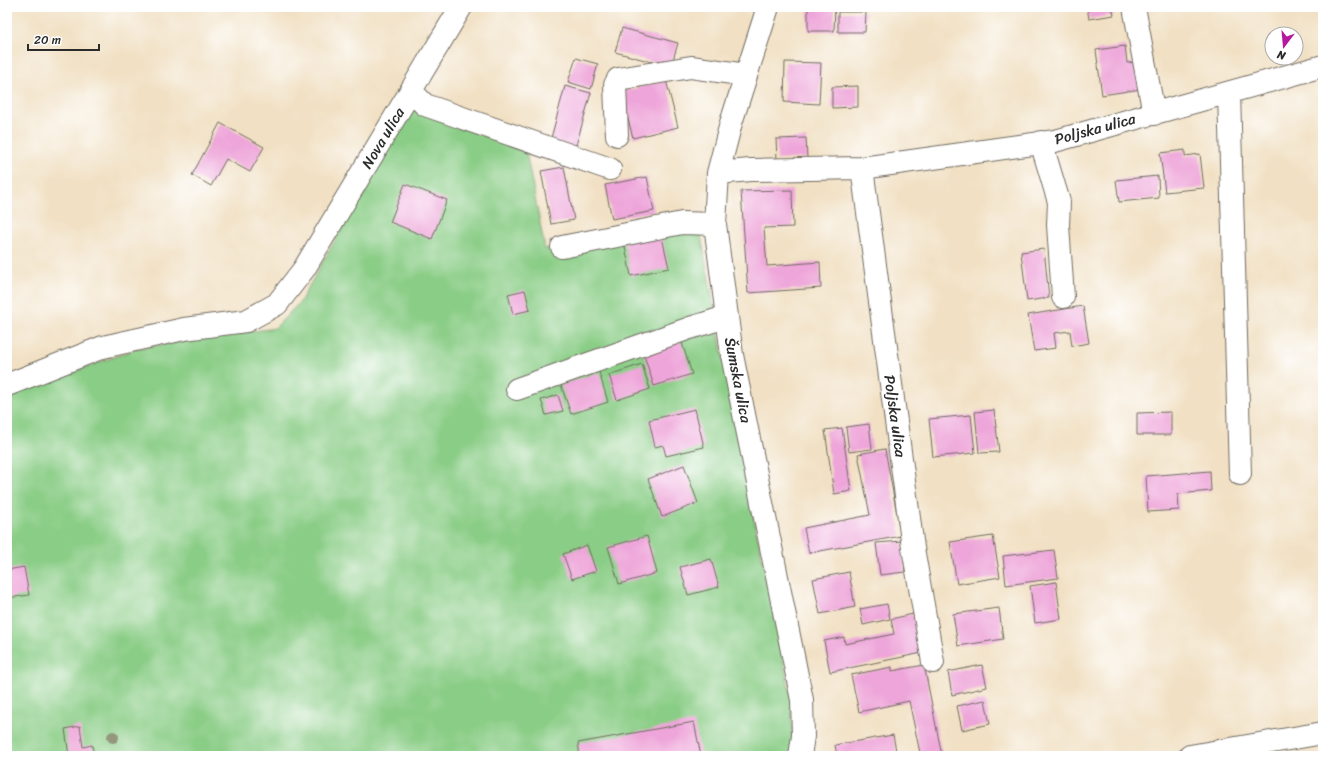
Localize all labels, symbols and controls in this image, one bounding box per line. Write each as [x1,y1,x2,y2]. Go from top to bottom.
scale bar [28,26,99,52]
north arrow [1264,26,1304,66]
text: 20 m [34,29,61,51]
text: N [1275,45,1289,66]
street label: Nova ulica [354,102,412,174]
street label: Poljska ulica [1052,106,1139,152]
street label: Šumska ulica [717,335,759,426]
street label: Poljska ulica [876,373,914,459]

